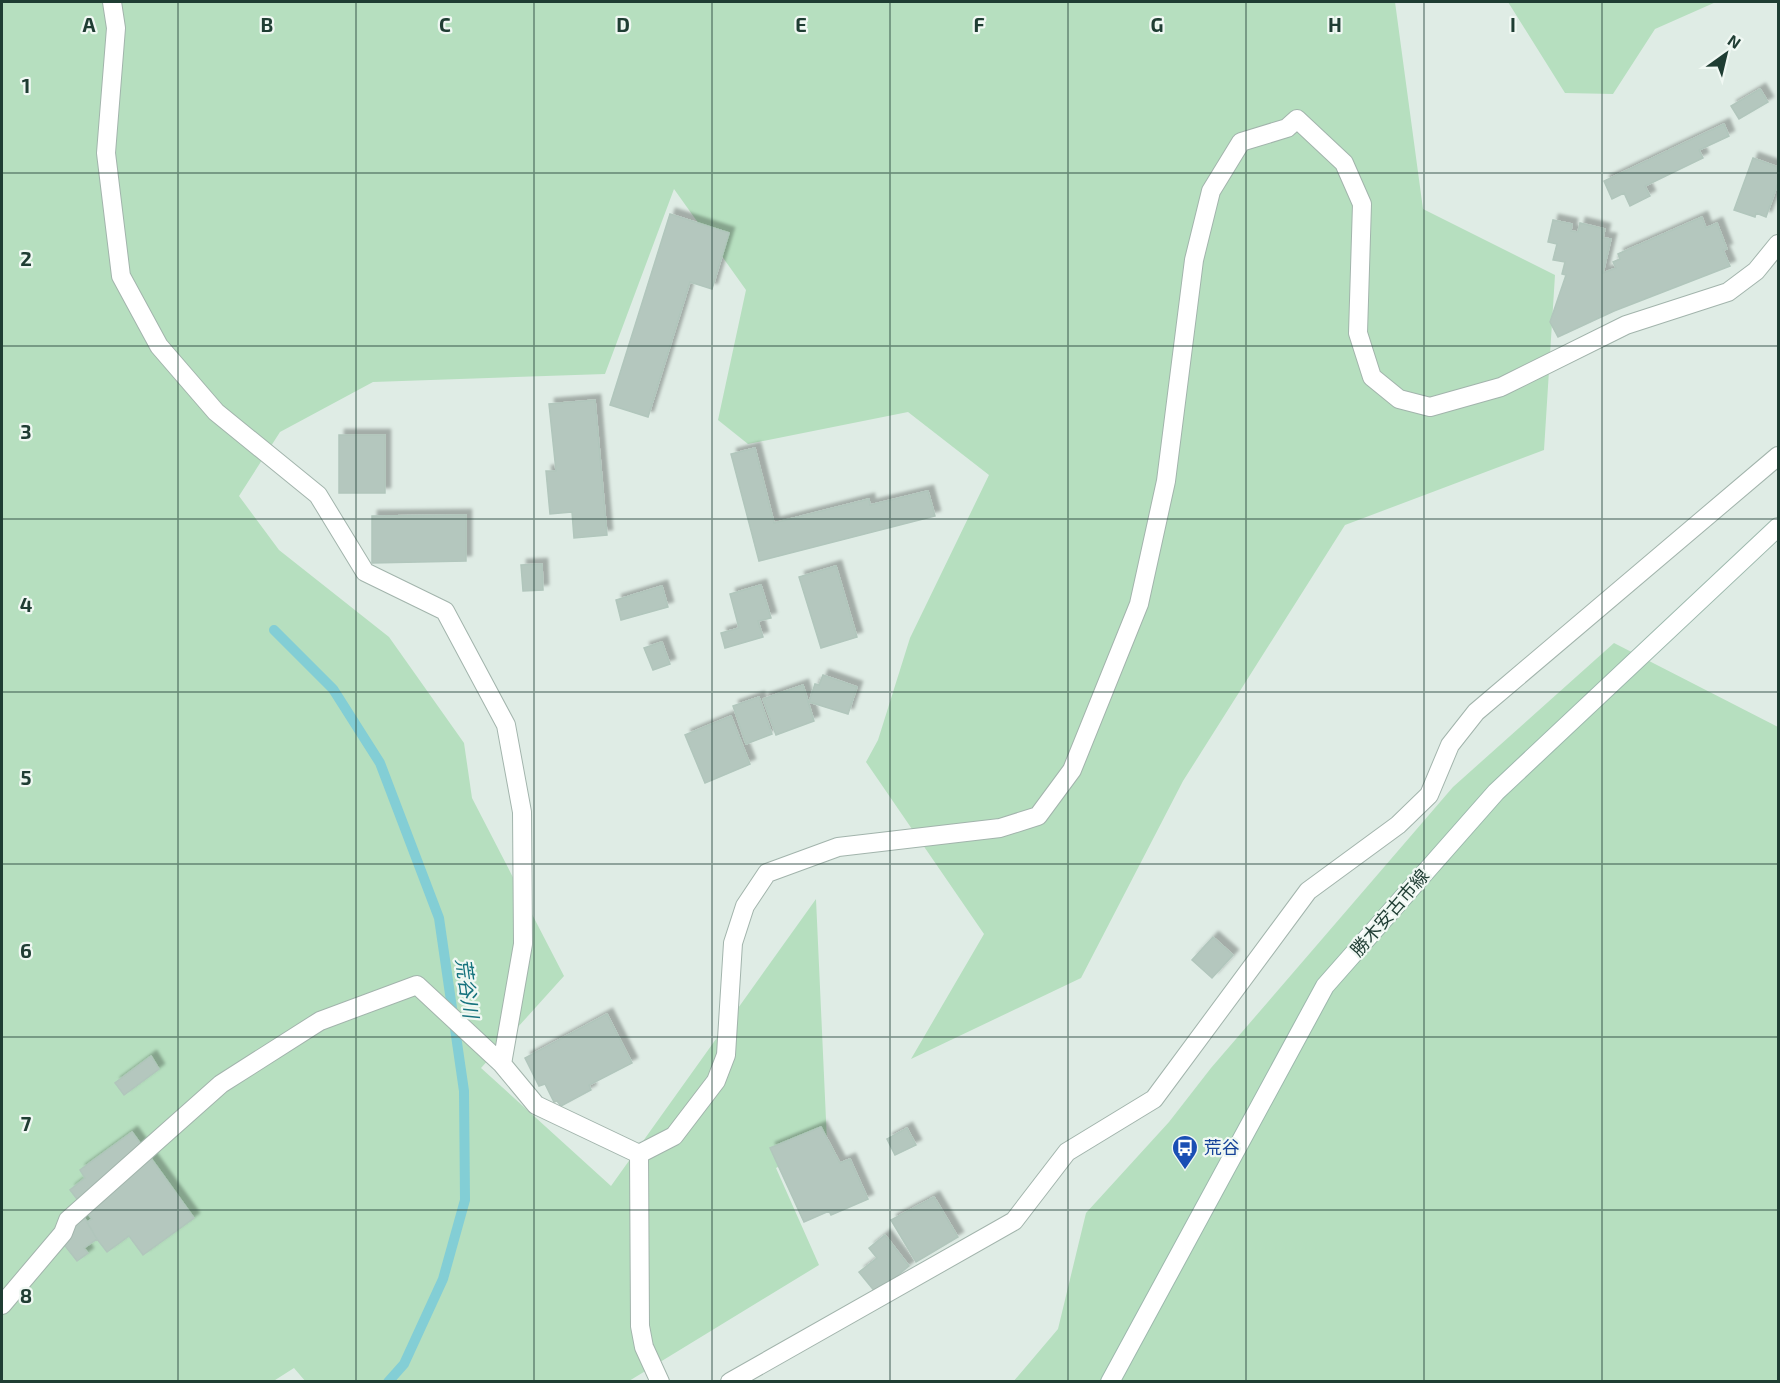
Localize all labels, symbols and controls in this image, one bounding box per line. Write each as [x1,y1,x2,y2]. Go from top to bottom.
text: A [82,12,96,36]
text: B [261,12,273,36]
text: C [439,12,451,36]
text: D [616,12,630,36]
text: E [795,12,807,36]
text: F [973,12,985,36]
text: G [1151,12,1163,36]
text: H [1328,12,1342,36]
text: I [1510,12,1516,36]
north arrow [1696,24,1756,84]
text: N [1725,30,1745,52]
text: 1 [22,73,30,97]
text: 2 [20,246,32,270]
text: 3 [20,419,32,443]
text: 4 [20,592,33,616]
text: 5 [20,765,32,789]
street label: 勝木安古市線 [1346,864,1433,960]
text: 6 [20,938,32,962]
water label: 荒谷川 [452,956,484,1021]
text: 7 [21,1111,32,1135]
bus stop icon: 荒谷 [1170,1133,1200,1171]
place label: 荒谷 [1204,1136,1240,1158]
text: 8 [20,1283,32,1307]

